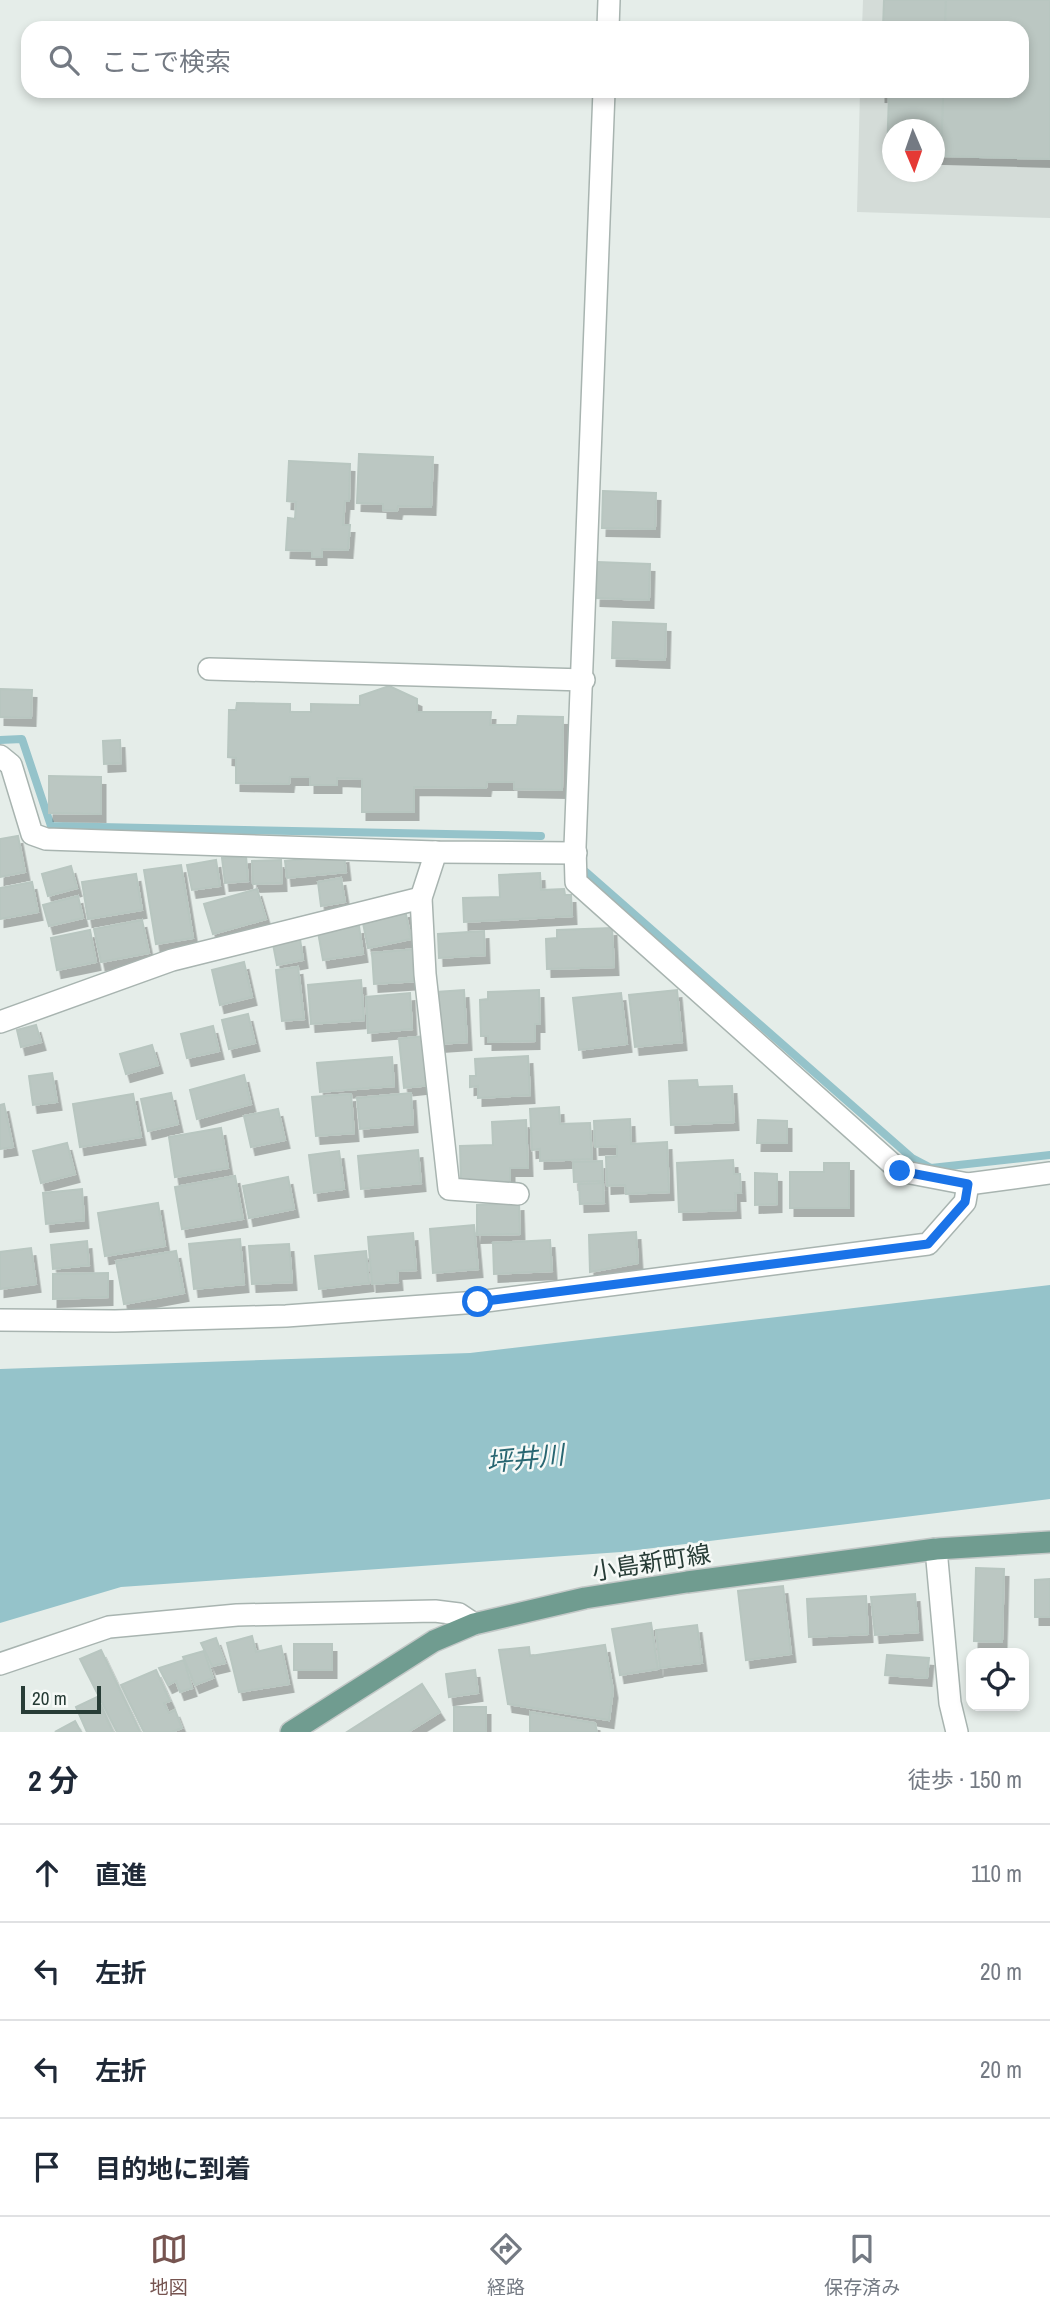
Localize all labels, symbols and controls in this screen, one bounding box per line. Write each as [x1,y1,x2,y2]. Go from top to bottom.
search box [21,21,1029,98]
icon: search [45,41,83,79]
text: ここで検索 [101,44,231,79]
north arrow [882,119,945,182]
route end [884,1155,915,1186]
route start [462,1286,493,1317]
water label: 坪井川 [484,1436,569,1479]
street label: 小島新町線 [589,1537,713,1587]
map controls [966,1648,1029,1711]
button: locate [966,1648,1029,1711]
scale bar [21,1683,102,1715]
text: 20 m [32,1685,67,1711]
text: 2 分 [28,1760,79,1800]
text: 徒歩 · 150 m [908,1764,1022,1795]
icon: ahead [28,1854,66,1892]
text: 直進 [95,1857,147,1892]
text: 110 m [971,1858,1022,1889]
icon: left [28,1952,66,1990]
text: 左折 [95,1955,147,1990]
text: 20 m [980,1956,1022,1987]
icon: left [28,2050,66,2088]
text: 左折 [95,2053,147,2088]
text: 20 m [980,2054,1022,2085]
icon: arrive [28,2148,66,2186]
text: 目的地に到着 [95,2151,251,2186]
tab: 地図 [150,2230,188,2300]
tab: 経路 [487,2230,525,2300]
tab: 保存済み [824,2230,900,2300]

